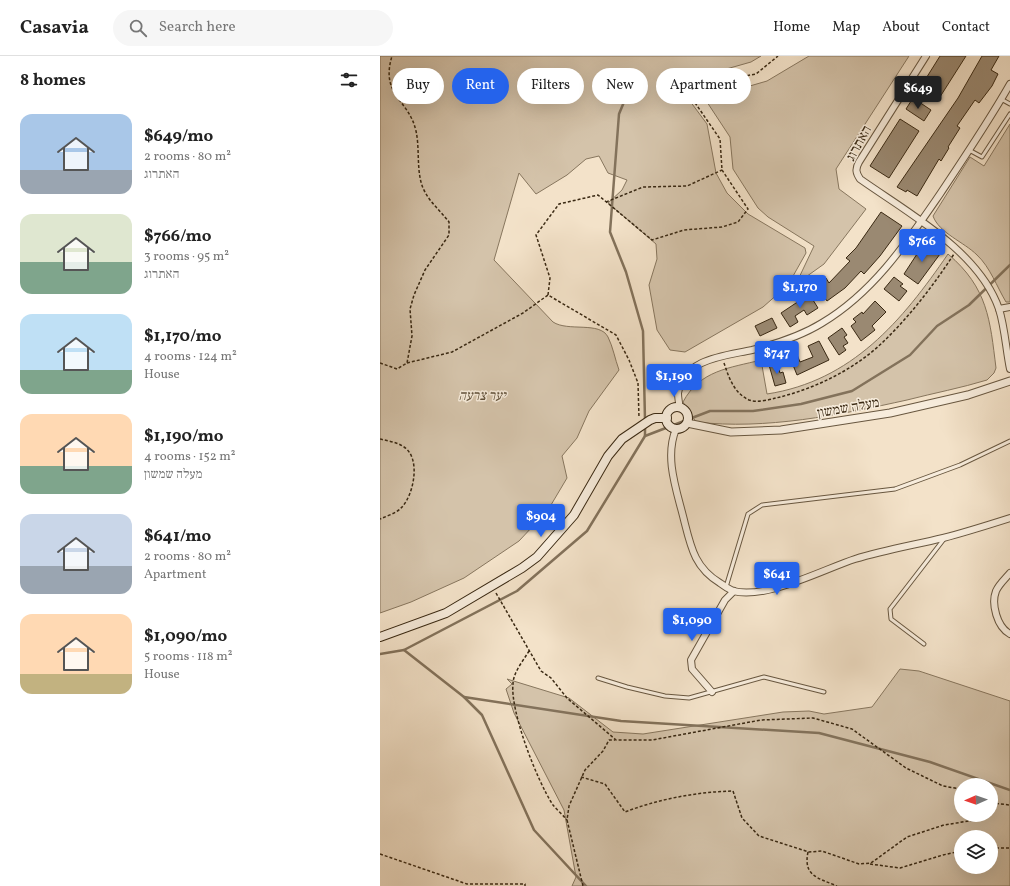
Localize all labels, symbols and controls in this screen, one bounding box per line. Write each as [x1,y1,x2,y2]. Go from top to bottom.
search box [113,10,393,46]
text: Casavia [20,15,89,41]
icon: search [127,17,149,39]
text: Search here [159,17,236,38]
text: Home [773,18,810,37]
text: Map [832,18,860,37]
text: About [882,18,920,37]
text: Contact [942,18,990,37]
chip: Buy [392,68,444,104]
chip: Rent [452,68,509,104]
chip: Filters [517,68,584,104]
chip: New [592,68,648,104]
chip: Apartment [656,68,751,104]
text: 8 homes [20,69,86,92]
icon: filters [338,69,360,91]
pin: $649 [894,76,942,110]
text: $649 [904,80,932,98]
street label: האתרוג [842,122,877,165]
text: $649/mo [144,125,213,148]
icon: home [52,130,100,178]
text: 2 rooms · 80 m² [144,148,231,166]
text: האתרוג [144,166,179,184]
text: $766/mo [144,225,212,248]
pin: $766 [898,229,946,263]
icon: home [52,230,100,278]
text: $766 [908,233,936,251]
text: 3 rooms · 95 m² [144,248,229,266]
text: האתרוג [144,266,179,284]
pin: $1,170 [767,275,833,309]
text: $1,170 [782,279,818,297]
text: $1,170/mo [144,325,221,348]
icon: home [52,330,100,378]
pin: $747 [753,341,801,375]
text: $747 [764,345,790,363]
text: 4 rooms · 124 m² [144,348,237,366]
pin: $1,190 [641,364,707,398]
text: House [144,366,180,384]
text: $1,190 [656,368,692,386]
park label: יער צרעה [458,387,508,406]
street label: מעלה שמשון [816,394,881,423]
text: $1,190/mo [144,425,223,448]
icon: home [52,430,100,478]
text: 4 rooms · 152 m² [144,448,236,466]
text: מעלה שמשון [144,466,202,484]
pin: $904 [517,504,565,538]
text: $904 [526,508,556,526]
text: $641/mo [144,525,211,548]
icon: home [52,530,100,578]
text: 2 rooms · 80 m² [144,548,231,566]
pin: $641 [753,562,801,596]
text: Apartment [144,566,207,584]
text: $641 [763,566,791,584]
pin: $1,090 [659,608,725,642]
text: $1,090 [672,612,712,630]
text: $1,090/mo [144,625,227,648]
icon: home [52,630,100,678]
text: 5 rooms · 118 m² [144,648,233,666]
text: House [144,666,180,684]
north arrow [954,778,998,822]
map controls [954,778,998,874]
button: layers [954,830,998,874]

